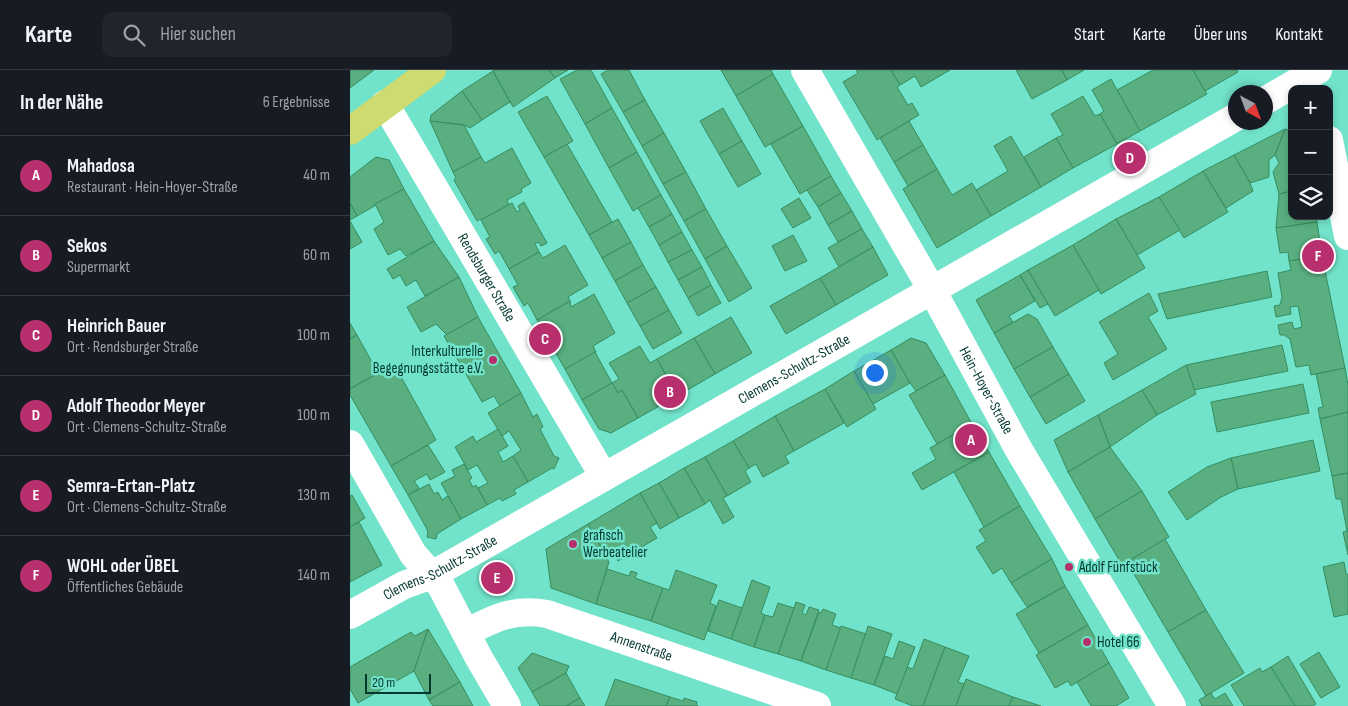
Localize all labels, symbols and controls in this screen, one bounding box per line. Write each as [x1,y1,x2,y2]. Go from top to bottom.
search box [102,12,452,57]
text: Karte [25,20,72,49]
icon: search [120,21,148,49]
text: Hier suchen [160,23,236,46]
text: Start [1074,24,1105,45]
text: Karte [1133,24,1166,45]
text: Über uns [1194,24,1247,45]
text: Kontakt [1275,24,1323,45]
north arrow [1228,85,1273,130]
map controls [1288,85,1333,220]
button: + [1288,85,1333,130]
text: In der Nähe [20,90,103,115]
text: 6 Ergebnisse [263,93,330,112]
button: − [1288,130,1333,175]
pin: D [1114,139,1146,177]
text: Mahadosa [67,155,135,178]
text: A [32,166,40,185]
text: 40 m [303,166,330,185]
button: layers [1288,175,1333,220]
text: Restaurant · Hein-Hoyer-Straße [67,178,238,197]
street label: Rendsburger Straße [453,230,520,325]
text: Sekos [67,235,107,258]
pin: F [1302,237,1334,275]
text: B [32,246,40,265]
text: 60 m [303,246,330,265]
text: Supermarkt [67,258,130,277]
text: Heinrich Bauer [67,315,166,338]
pin: C [529,320,561,358]
text: C [32,326,40,345]
text: 100 m [297,326,330,345]
street label: Clemens-Schultz-Straße [735,330,853,409]
text: Ort · Rendsburger Straße [67,338,198,357]
place label: Interkulturelle Begegnungsstätte e.V. [373,342,483,378]
street label: Hein-Hoyer-Straße [955,343,1017,437]
marker: Interkulturelle Begegnungsstätte e.V. [487,354,499,366]
your location [862,360,888,386]
pin: B [654,373,686,411]
text: Adolf Theodor Meyer [67,395,205,418]
text: D [32,406,40,425]
text: 100 m [297,406,330,425]
text: Ort · Clemens-Schultz-Straße [67,418,227,437]
pin: A [955,421,987,459]
text: Semra-Ertan-Platz [67,475,195,498]
text: E [33,486,39,505]
text: 130 m [298,486,330,505]
text: Ort · Clemens-Schultz-Straße [67,498,227,517]
place label: grafisch Werbeatelier [583,526,648,562]
street label: Clemens-Schultz-Straße [380,531,501,605]
marker: grafisch Werbeatelier [567,538,579,550]
text: WOHL oder ÜBEL [67,555,179,578]
place label: Adolf Fünfstück [1078,558,1158,577]
pin: E [481,559,513,597]
marker: Adolf Fünfstück [1063,561,1075,573]
text: F [33,566,39,585]
text: 140 m [298,566,330,585]
text: Öffentliches Gebäude [67,578,183,597]
street label: Annenstraße [607,627,675,666]
place label: Hotel 66 [1097,633,1140,652]
marker: Hotel 66 [1081,636,1093,648]
scale bar [365,671,431,694]
text: 20 m [372,674,395,691]

